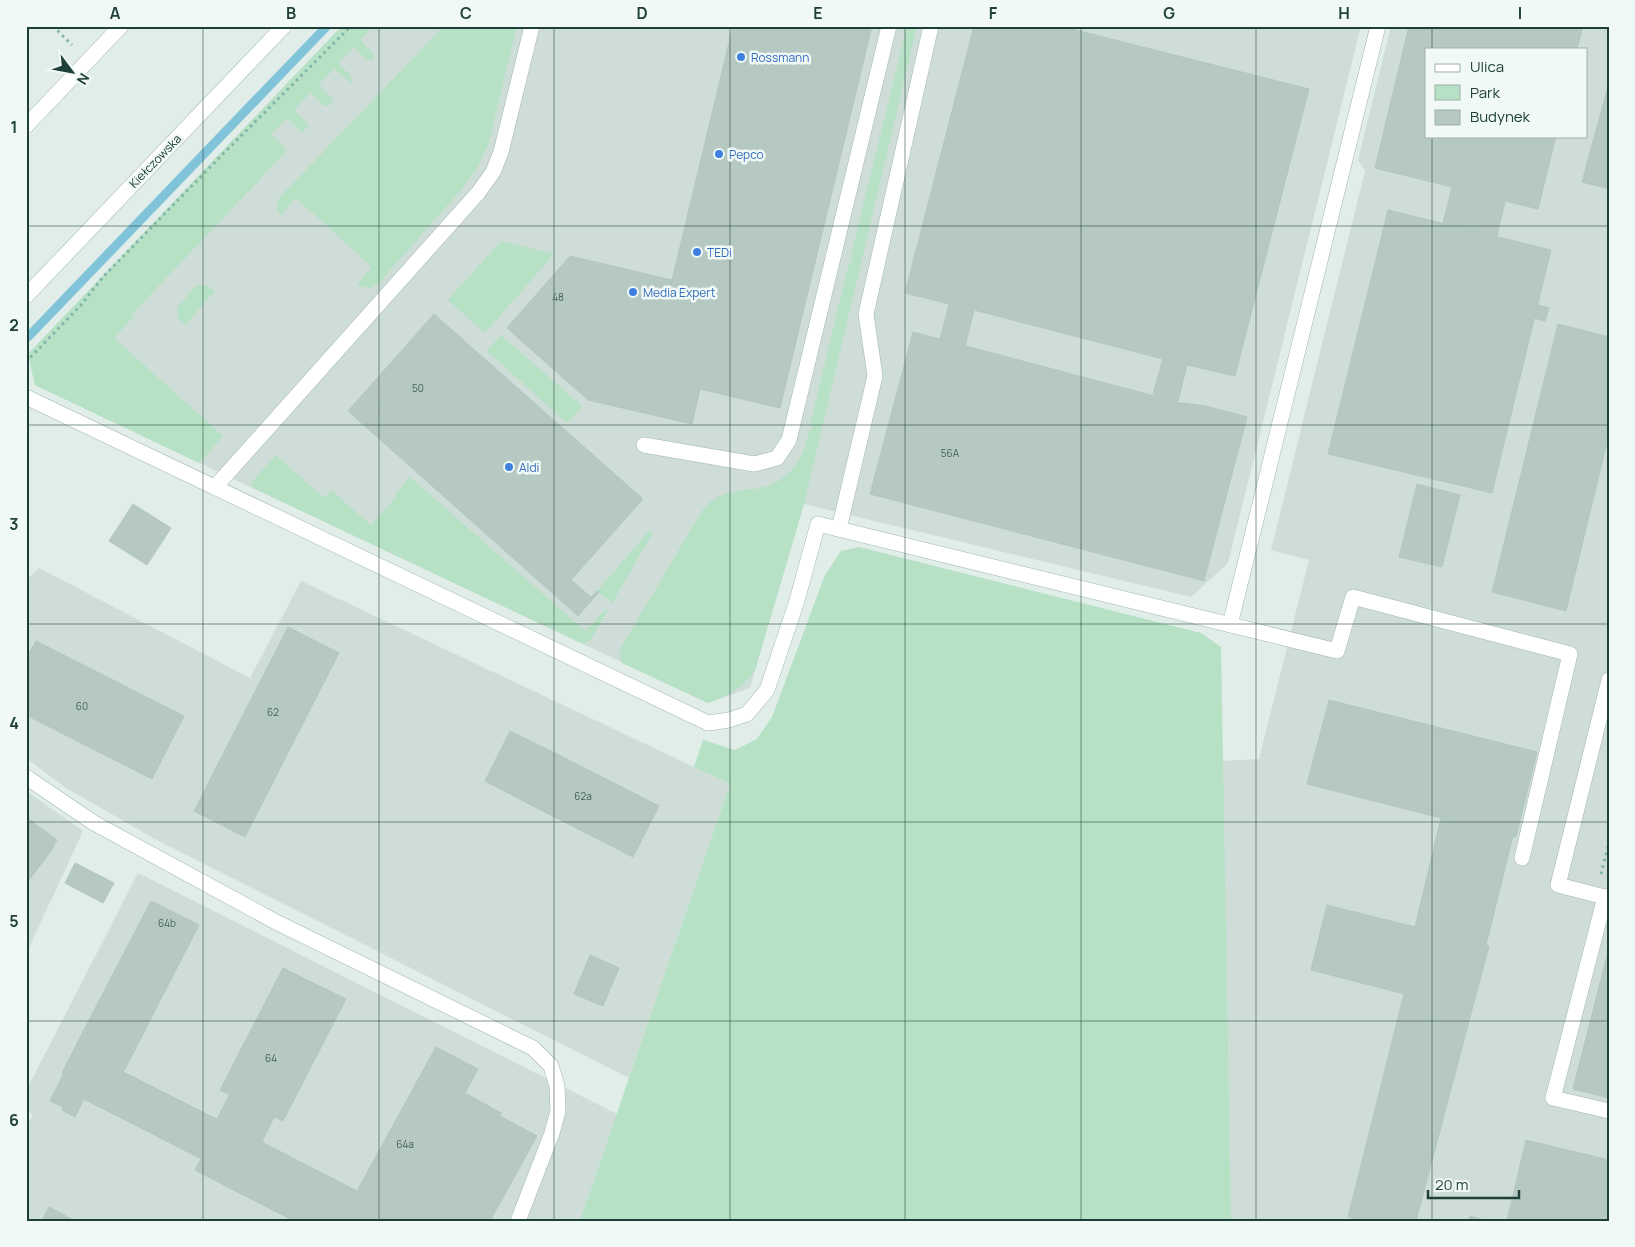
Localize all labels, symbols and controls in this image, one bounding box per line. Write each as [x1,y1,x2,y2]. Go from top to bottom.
text: A [110,2,121,24]
text: B [286,2,296,24]
text: C [460,2,472,24]
text: D [636,2,648,24]
text: E [813,2,823,24]
text: F [989,2,998,24]
text: G [1163,2,1175,24]
text: H [1338,2,1350,24]
text: I [1518,2,1522,24]
north arrow [48,48,98,98]
legend [1425,48,1588,138]
place label: Rossmann [751,49,809,66]
marker: Rossmann [735,51,747,63]
text: Ulica [1470,56,1504,77]
text: N [73,70,94,88]
text: Park [1470,82,1500,103]
text: Budynek [1470,106,1531,127]
text: 1 [10,116,18,138]
street label: Kiełczowska [125,130,185,192]
place label: Pepco [729,146,764,163]
marker: Pepco [713,148,725,160]
place label: TEDi [707,244,732,261]
marker: TEDi [691,246,703,258]
place label: Media Expert [643,284,716,301]
marker: Media Expert [627,286,639,298]
house number: 48 [552,290,564,304]
text: 2 [9,314,19,336]
house number: 50 [412,381,424,395]
house number: 56A [941,446,960,460]
place label: Aldi [519,459,539,476]
marker: Aldi [503,461,515,473]
text: 3 [9,513,19,535]
house number: 60 [76,699,88,713]
house number: 62 [267,705,279,719]
text: 4 [9,712,19,734]
house number: 62a [574,789,592,803]
text: 5 [9,910,19,932]
house number: 64b [158,916,176,930]
house number: 64 [265,1051,277,1065]
text: 6 [9,1109,19,1131]
house number: 64a [396,1137,414,1151]
scale bar [1428,1167,1519,1199]
text: 20 m [1435,1174,1468,1195]

